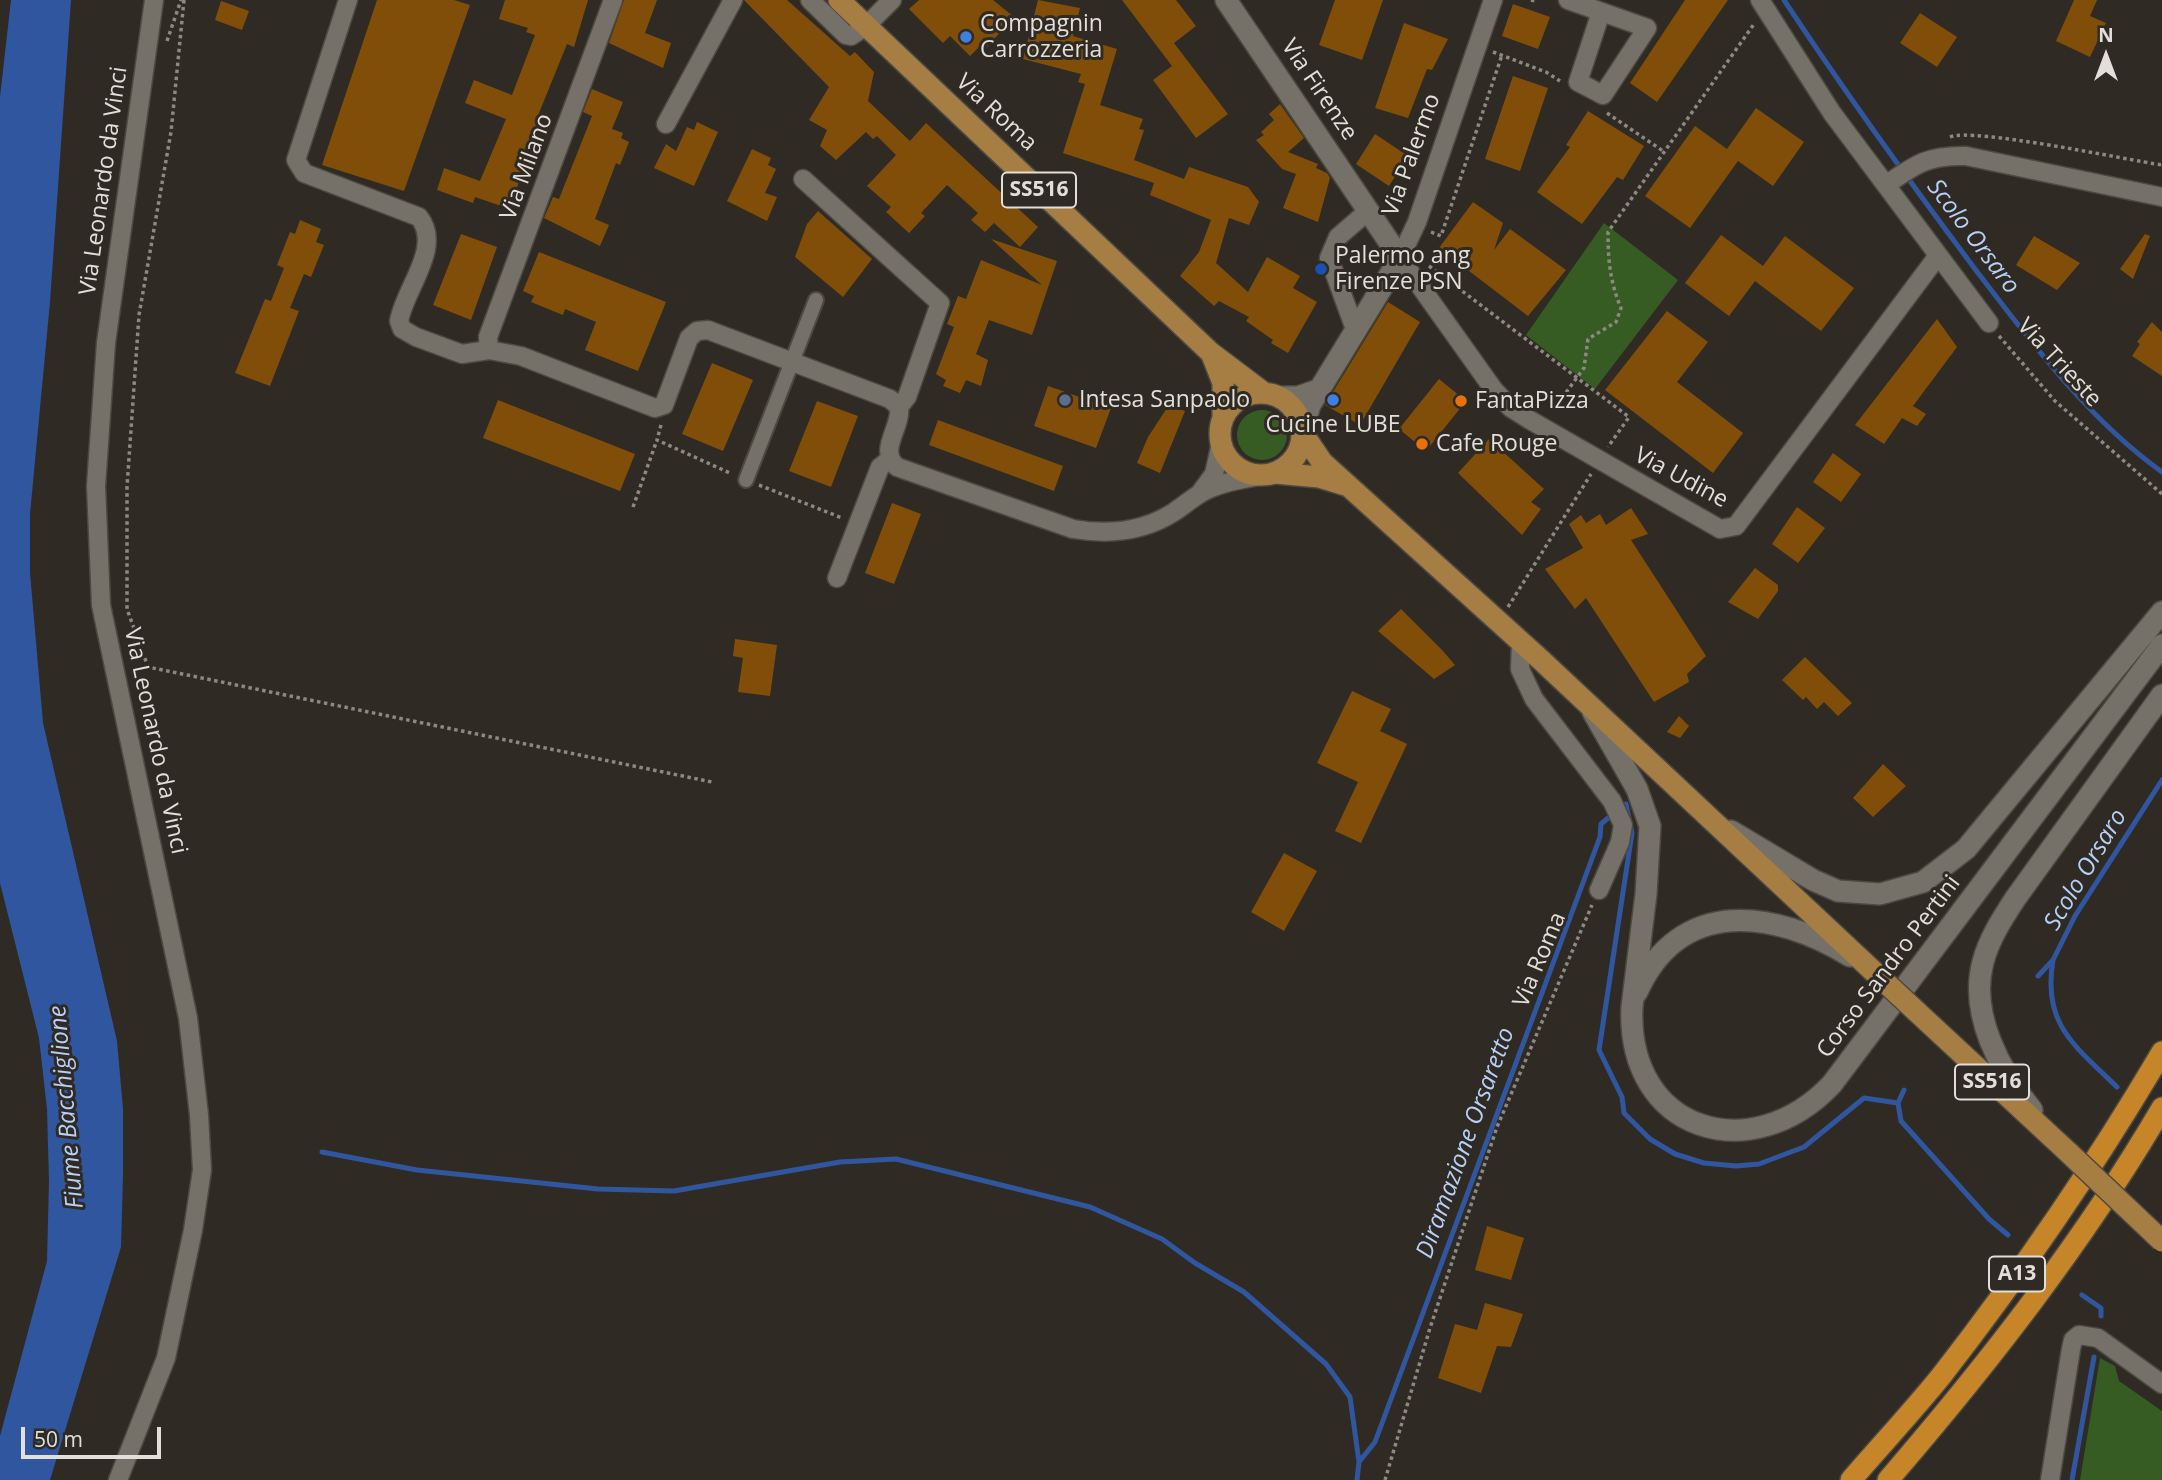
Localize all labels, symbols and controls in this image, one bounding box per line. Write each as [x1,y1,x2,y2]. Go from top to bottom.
place label: Compagnin Carrozzeria [980,10,1103,64]
north arrow [2071,21,2141,91]
text: N [2098,22,2114,48]
marker: Compagnin Carrozzeria [958,29,974,45]
street label: Via Firenze [1275,34,1363,146]
street label: Via Leonardo da Vinci [74,65,134,297]
street label: Via Roma [950,69,1042,157]
street label: Via Palermo [1377,90,1447,220]
street label: Via Milano [495,110,559,224]
road number: SS516 [1002,172,1076,208]
water label: Scolo Orsaro [1921,174,2025,300]
place label: Palermo ang Firenze PSN [1335,242,1470,296]
marker: Palermo ang Firenze PSN [1313,261,1329,277]
street label: Via Trieste [2011,313,2107,413]
place label: Intesa Sanpaolo [1079,386,1250,414]
place label: FantaPizza [1475,387,1589,415]
marker: Intesa Sanpaolo [1057,392,1073,408]
marker: Cucine LUBE [1325,392,1341,408]
marker: FantaPizza [1453,393,1469,409]
place label: Cucine LUBE [1266,411,1400,439]
place label: Cafe Rouge [1436,430,1557,458]
marker: Cafe Rouge [1414,436,1430,452]
street label: Via Udine [1630,442,1732,514]
street label: Via Leonardo da Vinci [118,625,192,857]
water label: Scolo Orsaro [2039,804,2133,936]
street label: Corso Sandro Pertini [1811,870,1967,1064]
street label: Via Roma [1508,908,1572,1012]
water label: Fiume Bacchiglione [44,1004,90,1210]
water label: Diramazione Orsaretto [1411,1024,1521,1262]
road number: SS516 [1955,1064,2029,1100]
road number: A13 [1989,1256,2045,1292]
scale bar [24,1414,164,1458]
text: 50 m [34,1425,83,1453]

